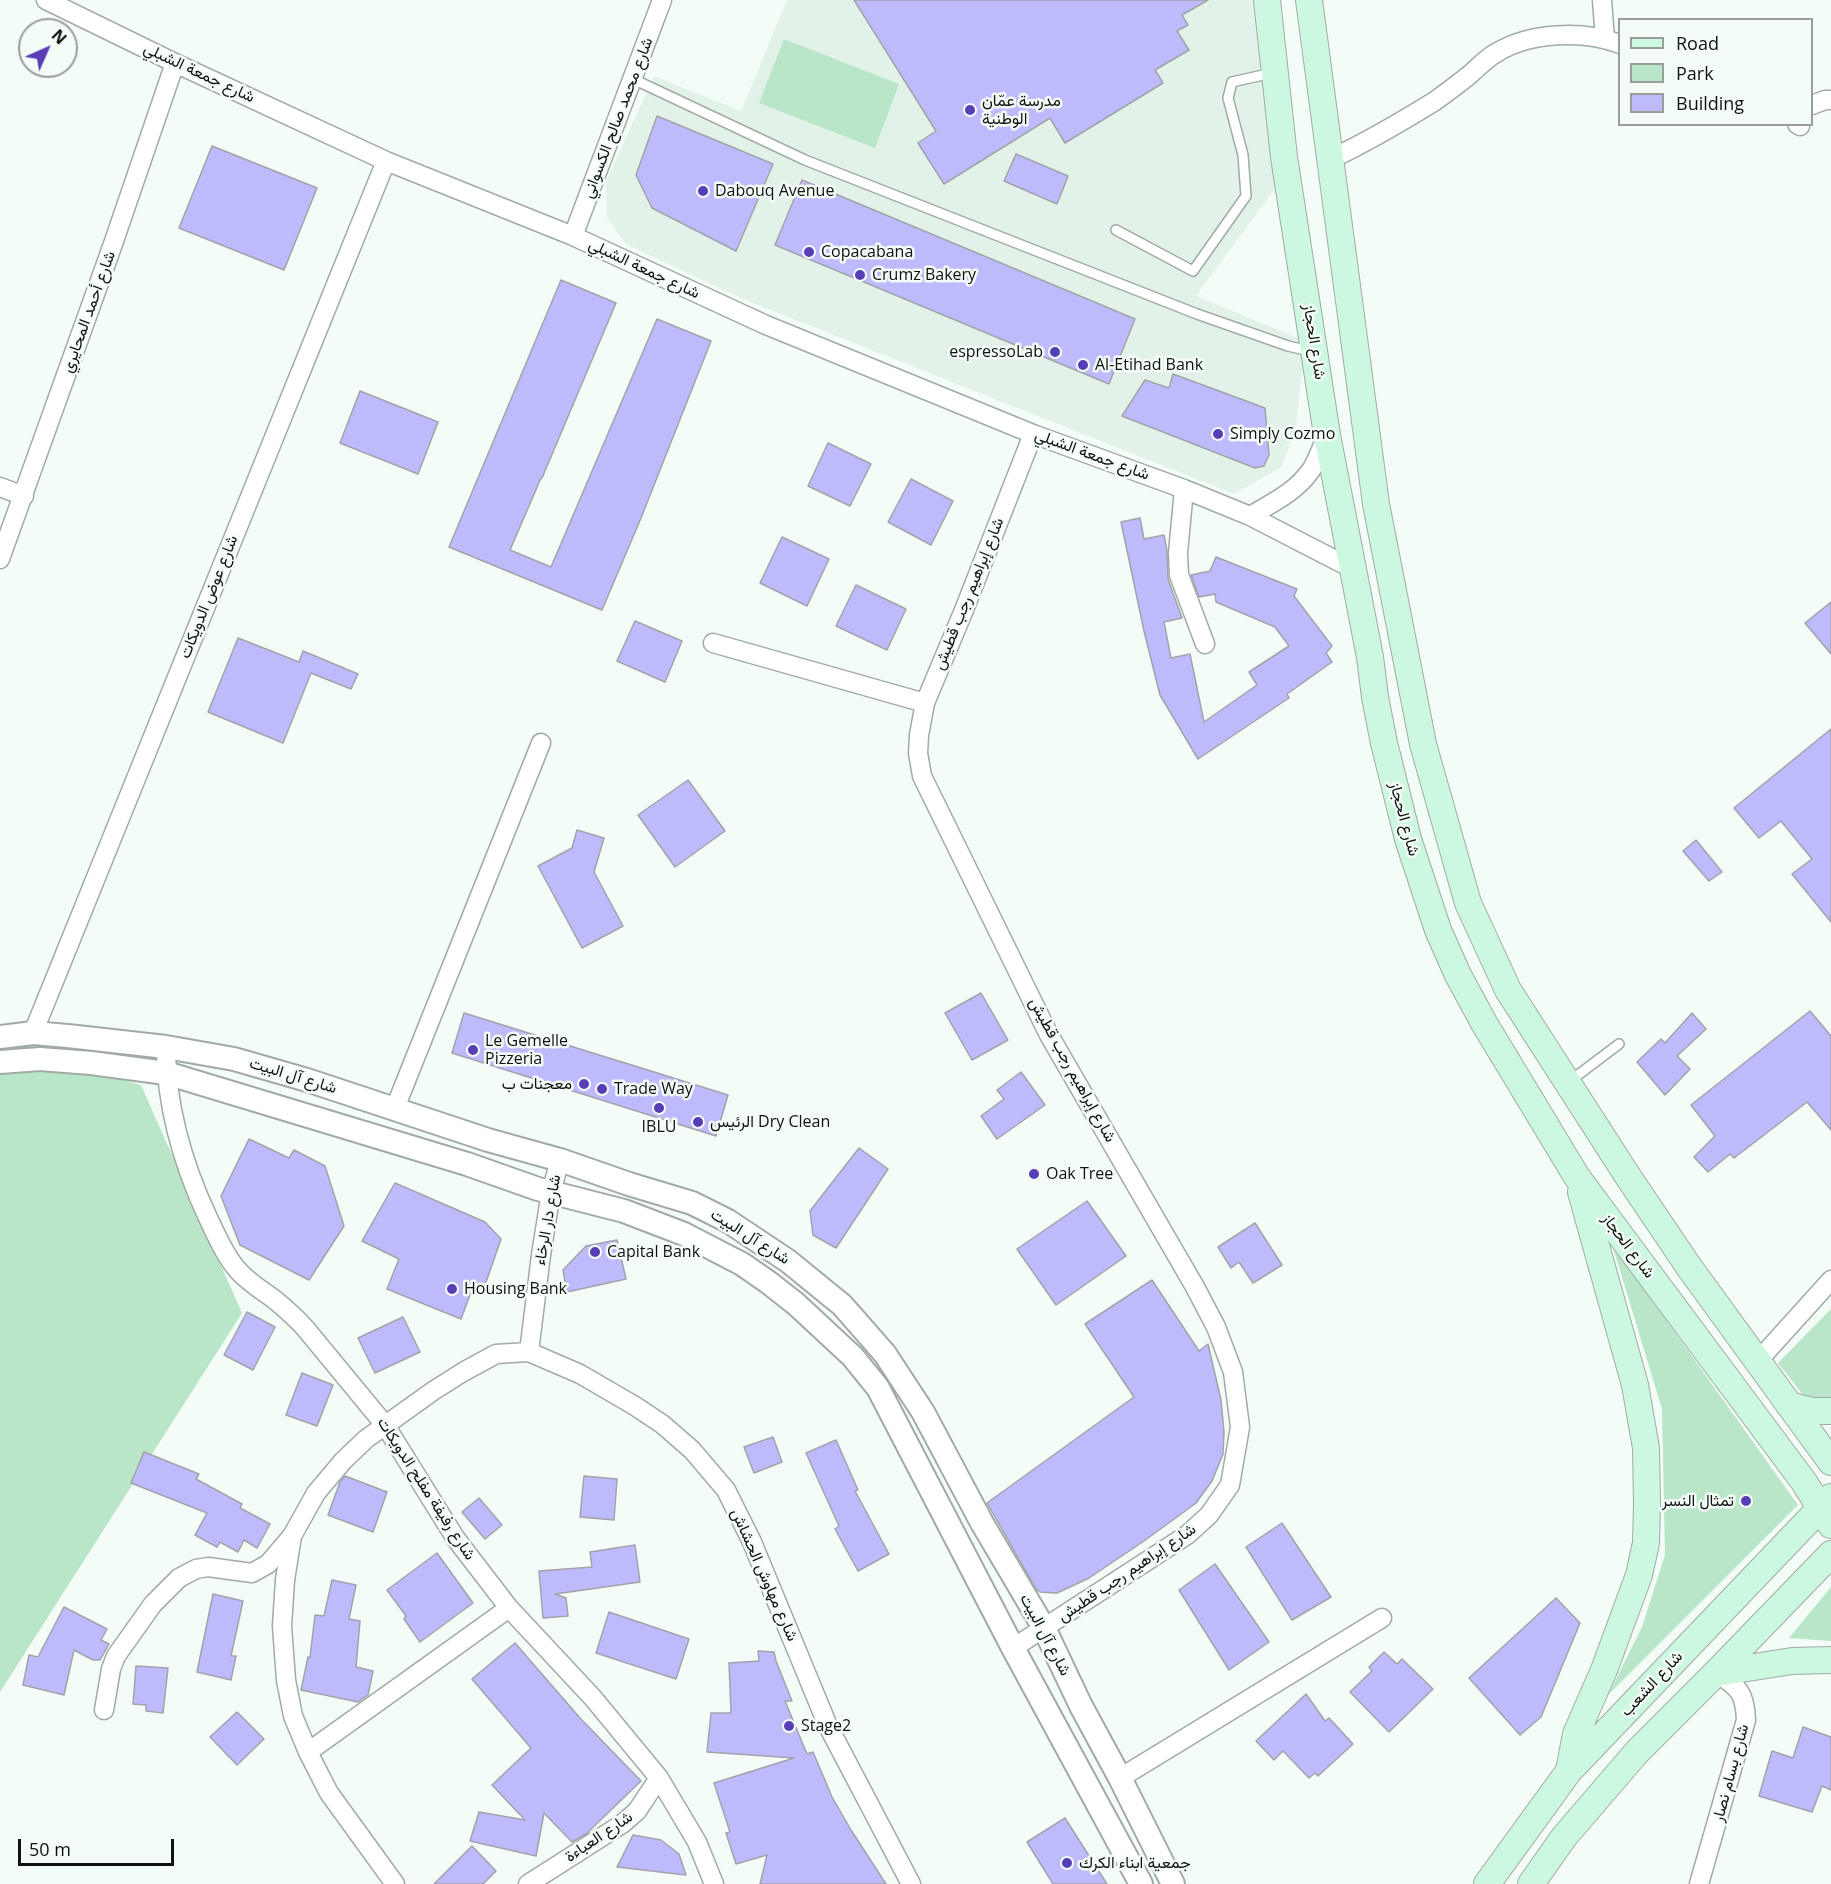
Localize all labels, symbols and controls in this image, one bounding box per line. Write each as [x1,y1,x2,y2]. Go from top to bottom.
north arrow [18,18,78,78]
legend [1618,18,1813,126]
text: N [47,24,72,49]
text: Road [1676,31,1719,55]
street label: شارع محمد صالح الكسواني [578,35,658,201]
street label: شارع جمعة الشبلي [140,39,258,107]
text: Park [1676,61,1714,85]
place label: مدرسة عمّان الوطنية [982,91,1061,129]
text: Building [1676,91,1744,115]
marker: مدرسة عمّان الوطنية [963,103,977,117]
place label: Dabouq Avenue [715,181,834,201]
marker: Dabouq Avenue [696,184,710,198]
street label: شارع جمعة الشبلي [585,235,703,303]
place label: Copacabana [821,242,913,262]
marker: Copacabana [802,245,816,259]
street label: شارع أحمد المحايري [58,248,120,376]
place label: Crumz Bakery [872,265,976,285]
marker: Crumz Bakery [853,268,867,282]
street label: شارع الحجاز [1299,303,1329,381]
place label: espressoLab [949,342,1043,362]
marker: espressoLab [1048,345,1062,359]
place label: Al-Etihad Bank [1095,355,1203,375]
marker: Al-Etihad Bank [1076,358,1090,372]
place label: Simply Cozmo [1230,424,1335,444]
street label: شارع جمعة الشبلي [1032,425,1152,485]
marker: Simply Cozmo [1211,427,1225,441]
street label: شارع إبراهيم رجب قطيش [930,515,1008,673]
street label: شارع عوض الدويكات [176,533,242,661]
street label: شارع الحجاز [1385,780,1423,858]
street label: شارع إبراهيم رجب قطيش [1024,994,1120,1146]
place label: Le Gemelle Pizzeria [485,1031,568,1069]
marker: Le Gemelle Pizzeria [466,1043,480,1057]
street label: شارع آل البيت [247,1054,339,1098]
place label: معجنات ب [502,1074,572,1094]
marker: معجنات ب [577,1077,591,1091]
place label: Trade Way [614,1079,693,1099]
marker: Trade Way [595,1082,609,1096]
marker: IBLU [652,1101,666,1115]
place label: الرئيس Dry Clean [710,1112,830,1132]
marker: الرئيس Dry Clean [691,1115,705,1129]
place label: IBLU [642,1117,676,1137]
place label: Oak Tree [1046,1164,1113,1184]
marker: Oak Tree [1027,1167,1041,1181]
street label: شارع دار الرخاء [531,1173,565,1267]
street label: شارع آل البيت [707,1205,793,1269]
street label: شارع الحجاز [1597,1210,1659,1282]
place label: Capital Bank [607,1242,700,1262]
marker: Capital Bank [588,1245,602,1259]
place label: Housing Bank [464,1279,567,1299]
marker: Housing Bank [445,1282,459,1296]
street label: شارع رفيفة مفلح الدويكات [373,1414,479,1564]
place label: تمثال النسر [1662,1491,1734,1511]
marker: تمثال النسر [1739,1494,1753,1508]
street label: شارع مهاوش الحشاش [726,1506,802,1644]
street label: شارع إبراهيم رجب قطيش [1054,1520,1200,1626]
street label: شارع آل البيت [1015,1591,1075,1679]
street label: شارع الشعب [1617,1647,1687,1721]
place label: Stage2 [801,1716,851,1736]
marker: Stage2 [782,1719,796,1733]
street label: شارع بسام نصار [1709,1722,1753,1824]
street label: شارع العباءة [562,1807,636,1867]
scale bar [21,1827,177,1865]
text: 50 m [29,1837,71,1861]
place label: جمعية ابناء الكرك [1079,1853,1191,1873]
marker: جمعية ابناء الكرك [1060,1856,1074,1870]

